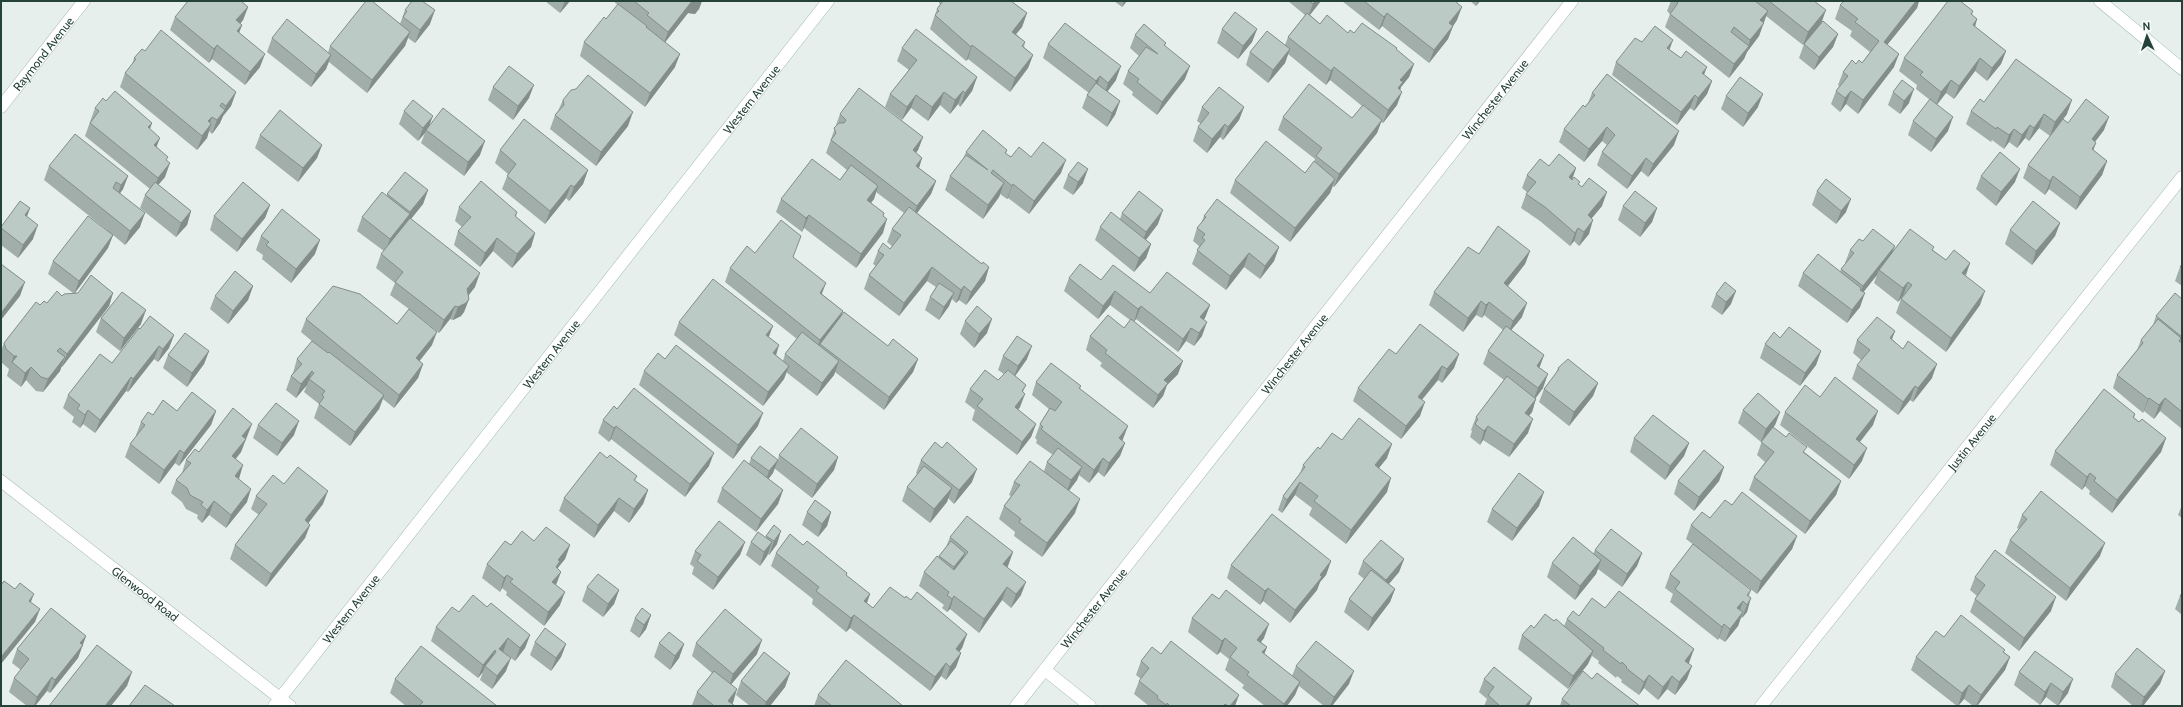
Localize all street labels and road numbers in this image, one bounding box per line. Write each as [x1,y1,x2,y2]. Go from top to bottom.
street label: Raymond Avenue [9,13,77,94]
street label: Winchester Avenue [1458,56,1531,142]
street label: Western Avenue [719,62,783,136]
street label: Winchester Avenue [1258,310,1330,397]
street label: Western Avenue [519,316,582,391]
street label: Justin Avenue [1944,410,1999,474]
street label: Glenwood Road [109,563,182,624]
street label: Winchester Avenue [1057,565,1130,651]
street label: Western Avenue [319,571,382,646]

